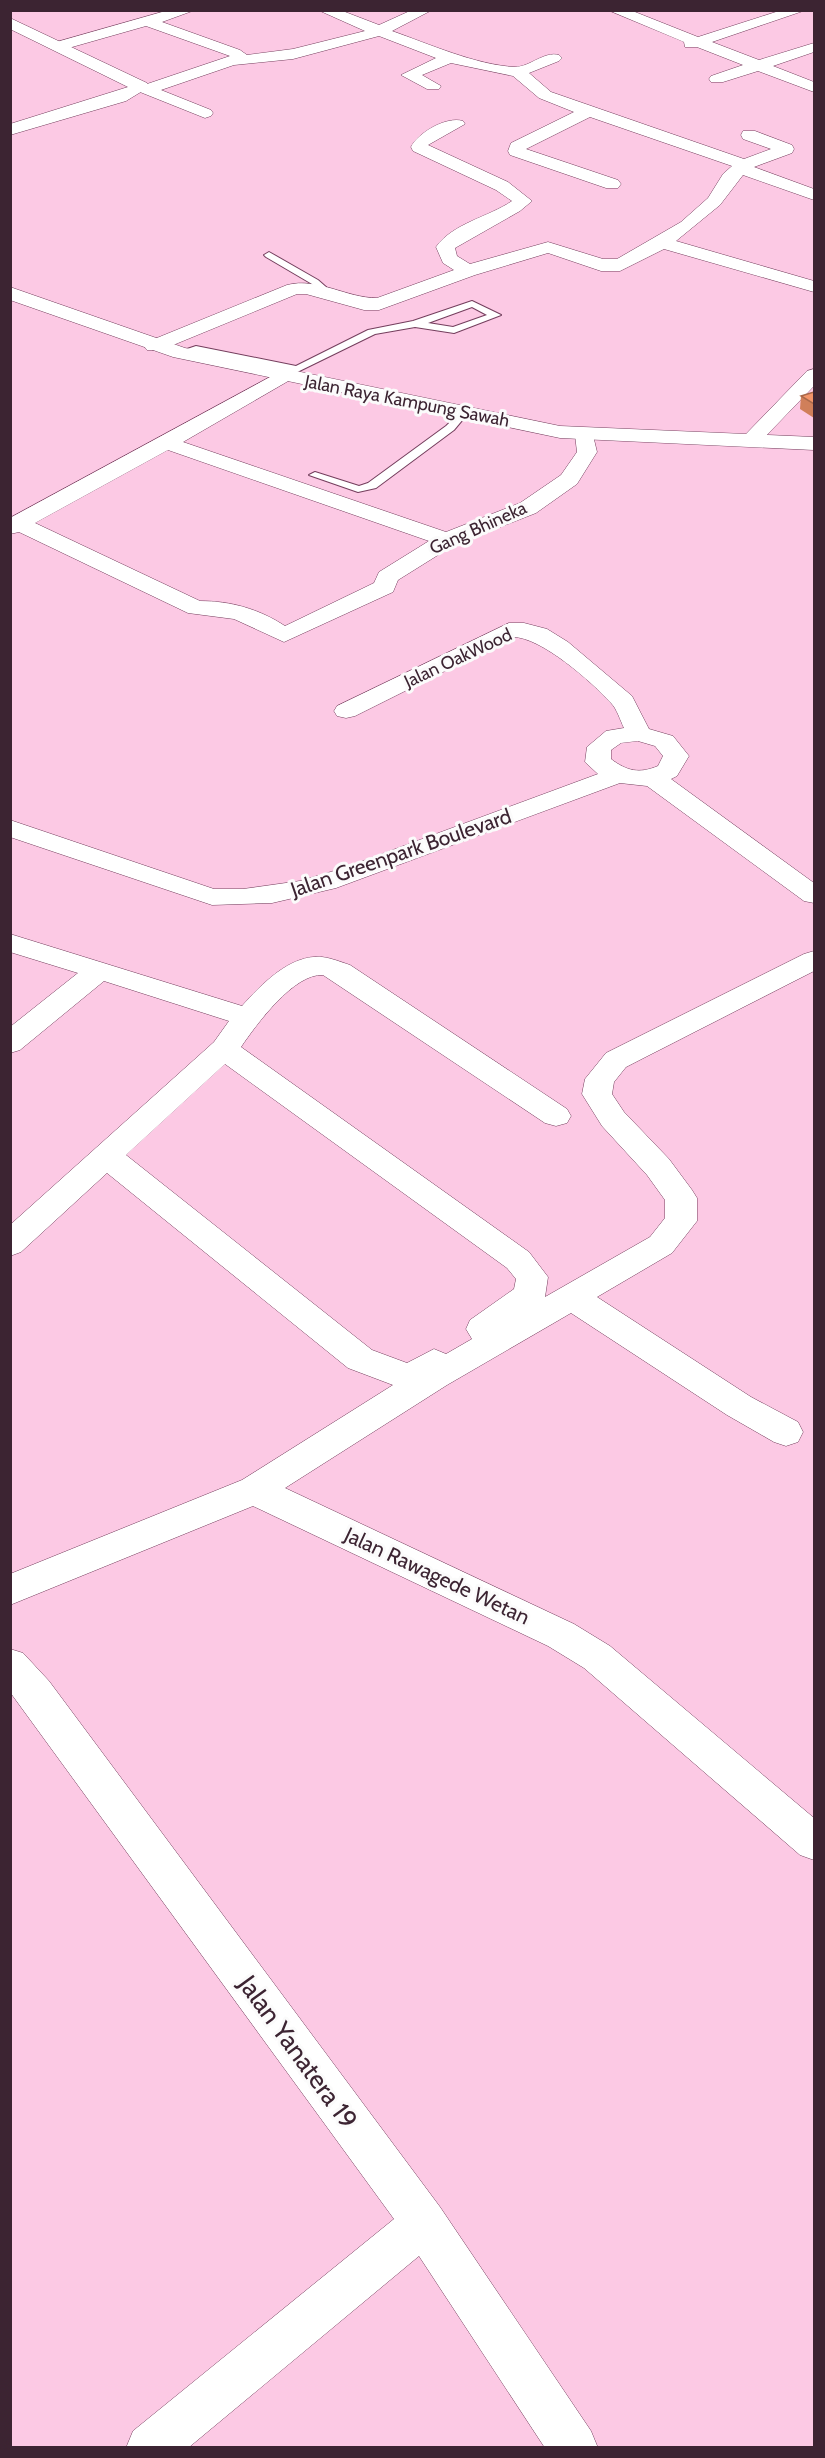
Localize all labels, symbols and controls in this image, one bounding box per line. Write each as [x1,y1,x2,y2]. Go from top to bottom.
street label: Jalan Raya Kampung Sawah [302,370,511,432]
street label: Gang Bhineka [426,497,530,559]
street label: Jalan OakWood [400,623,515,693]
street label: Jalan Greenpark Boulevard [286,803,514,902]
street label: Jalan Rawagede Wetan [340,1521,534,1629]
street label: Jalan Yanatera 19 [231,1968,364,2135]

